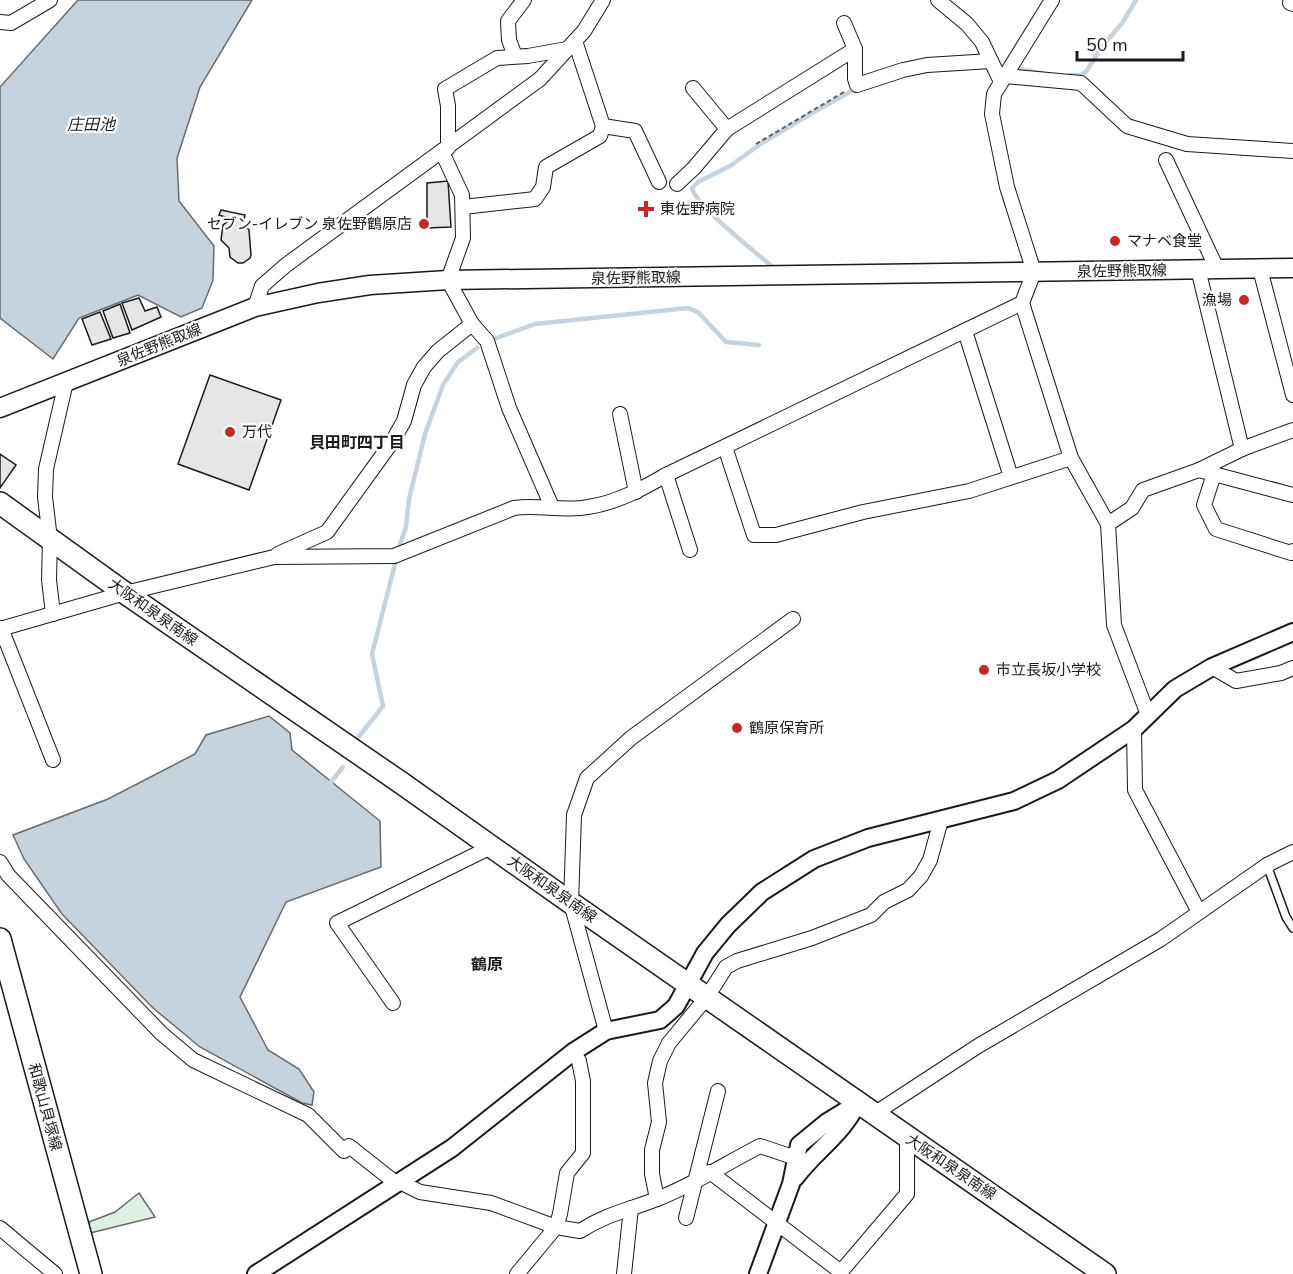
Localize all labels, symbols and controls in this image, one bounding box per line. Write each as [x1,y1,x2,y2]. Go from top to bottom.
scale bar [1077,24,1184,62]
text: 50 m [1086,33,1128,57]
water label: 庄田池 [67,114,117,136]
place label: 東佐野病院 [660,199,735,219]
marker: 東佐野病院 [637,200,655,218]
place label: セブン-イレブン 泉佐野鶴原店 [207,214,412,234]
marker: セブン-イレブン 泉佐野鶴原店 [417,217,431,231]
place label: マナベ食堂 [1127,231,1202,251]
marker: マナベ食堂 [1108,234,1122,248]
street label: 泉佐野熊取線 [1077,260,1167,282]
street label: 泉佐野熊取線 [591,267,681,289]
place label: 漁場 [1202,290,1232,310]
marker: 漁場 [1237,293,1251,307]
street label: 泉佐野熊取線 [114,319,204,371]
place label: 万代 [242,422,272,442]
marker: 万代 [223,425,237,439]
district label: 貝田町四丁目 [309,432,405,454]
street label: 大阪和泉泉南線 [104,574,202,650]
place label: 市立長坂小学校 [996,660,1101,680]
marker: 市立長坂小学校 [977,663,991,677]
place label: 鶴原保育所 [749,718,824,738]
marker: 鶴原保育所 [730,721,744,735]
street label: 大阪和泉泉南線 [503,851,601,927]
district label: 鶴原 [471,954,503,976]
street label: 和歌山貝塚線 [24,1061,66,1153]
street label: 大阪和泉泉南線 [902,1129,1000,1205]

